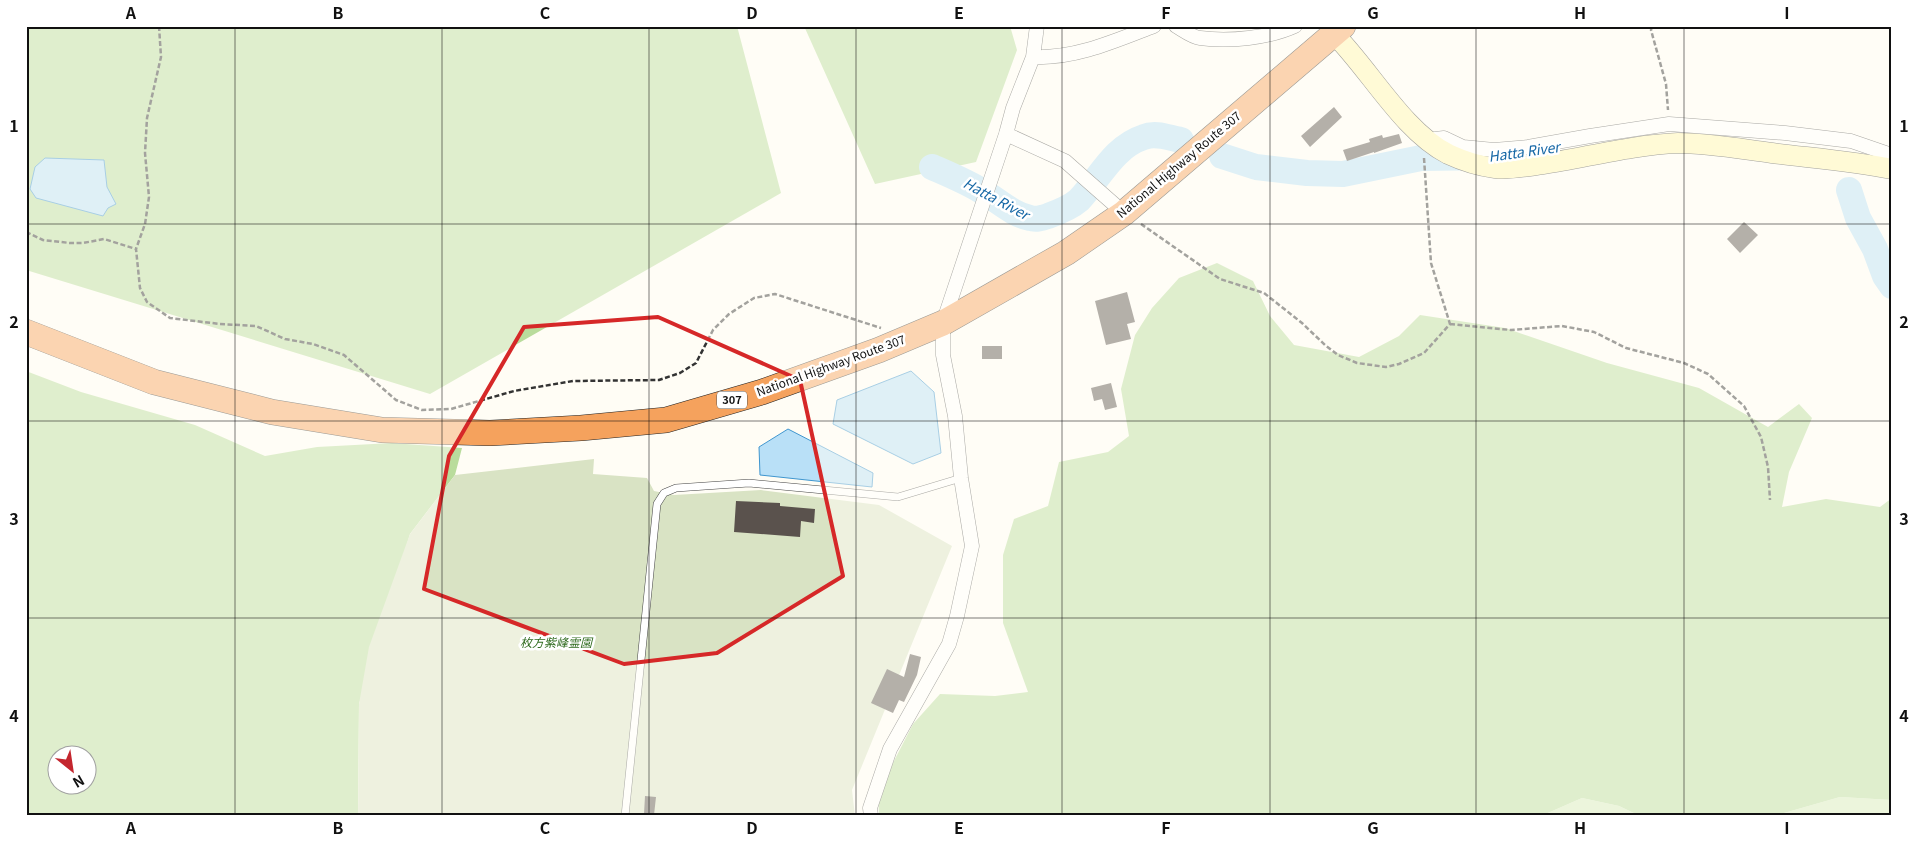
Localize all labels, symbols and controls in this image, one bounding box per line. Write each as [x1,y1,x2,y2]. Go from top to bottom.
text: A [125,0,137,24]
text: B [333,0,344,24]
text: C [540,0,551,24]
text: D [746,0,758,24]
text: E [954,0,964,24]
text: F [1161,0,1171,24]
text: G [1367,0,1379,24]
text: H [1574,0,1586,24]
text: I [1784,0,1790,24]
street label: National Highway Route 307 [1112,107,1244,221]
text: 1 [9,113,19,137]
text: 1 [1899,113,1909,137]
water label: Hatta River [1487,136,1563,166]
water label: Hatta River [960,172,1035,225]
text: 2 [9,309,19,333]
text: 2 [1899,309,1909,333]
street label: National Highway Route 307 [754,330,908,399]
road number: 307 [717,392,747,408]
text: 3 [9,506,19,530]
text: 3 [1899,506,1909,530]
park label: 枚方紫峰霊園 [520,633,594,650]
text: 4 [9,703,19,727]
text: 4 [1899,703,1909,727]
north arrow [48,744,98,794]
text: N [69,771,89,793]
text: A [125,815,137,839]
text: B [333,815,344,839]
text: C [540,815,551,839]
text: D [746,815,758,839]
text: E [954,815,964,839]
text: F [1161,815,1171,839]
text: G [1367,815,1379,839]
text: H [1574,815,1586,839]
text: I [1784,815,1790,839]

